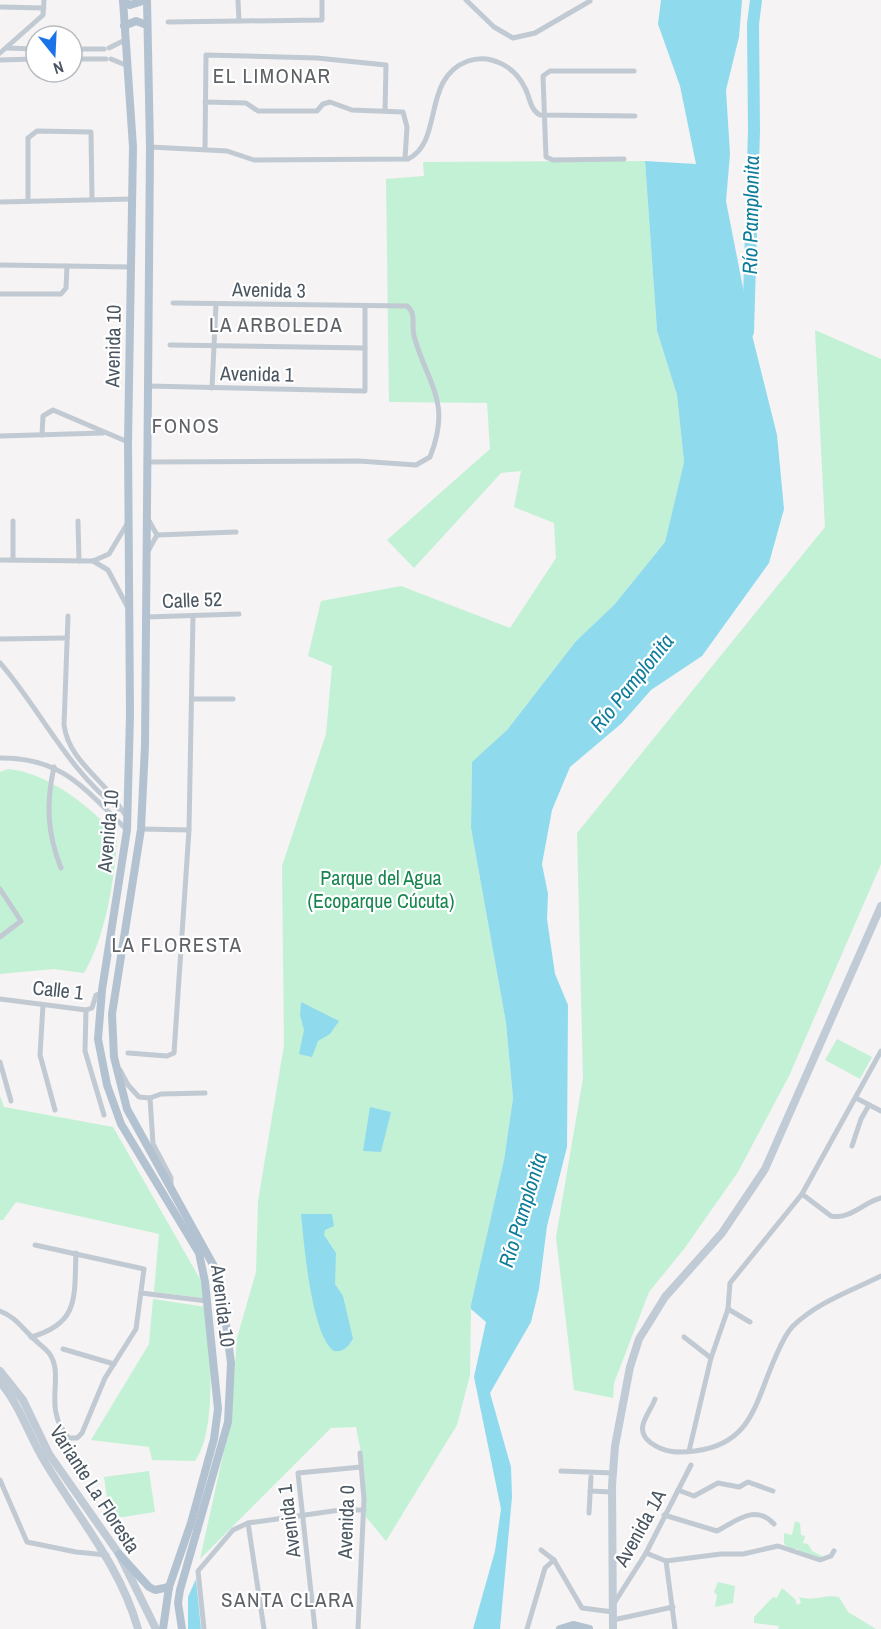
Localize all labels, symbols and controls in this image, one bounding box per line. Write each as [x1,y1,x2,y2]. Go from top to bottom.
north arrow [24,24,84,84]
text: N [51,56,67,80]
district label: EL LIMONAR [213,61,331,90]
water label: Río Pamplonita [735,155,766,275]
street label: Avenida 3 [231,275,306,304]
street label: Avenida 10 [98,304,127,389]
district label: LA ARBOLEDA [209,310,343,339]
street label: Avenida 1 [219,359,294,388]
district label: FONOS [152,411,220,440]
street label: Calle 52 [161,585,223,614]
water label: Río Pamplonita [583,627,680,738]
street label: Avenida 10 [90,789,125,874]
park label: Parque del Agua (Ecoparque Cúcuta) [308,864,454,914]
district label: LA FLORESTA [111,930,243,959]
street label: Calle 1 [31,973,85,1006]
water label: Río Pamplonita [491,1149,554,1271]
street label: Avenida 10 [205,1262,242,1349]
street label: Variante La Floresta [44,1420,147,1558]
street label: Avenida 1 [271,1483,307,1560]
street label: Avenida 1A [607,1484,672,1572]
street label: Avenida 0 [331,1485,360,1560]
district label: SANTA CLARA [221,1585,355,1614]

